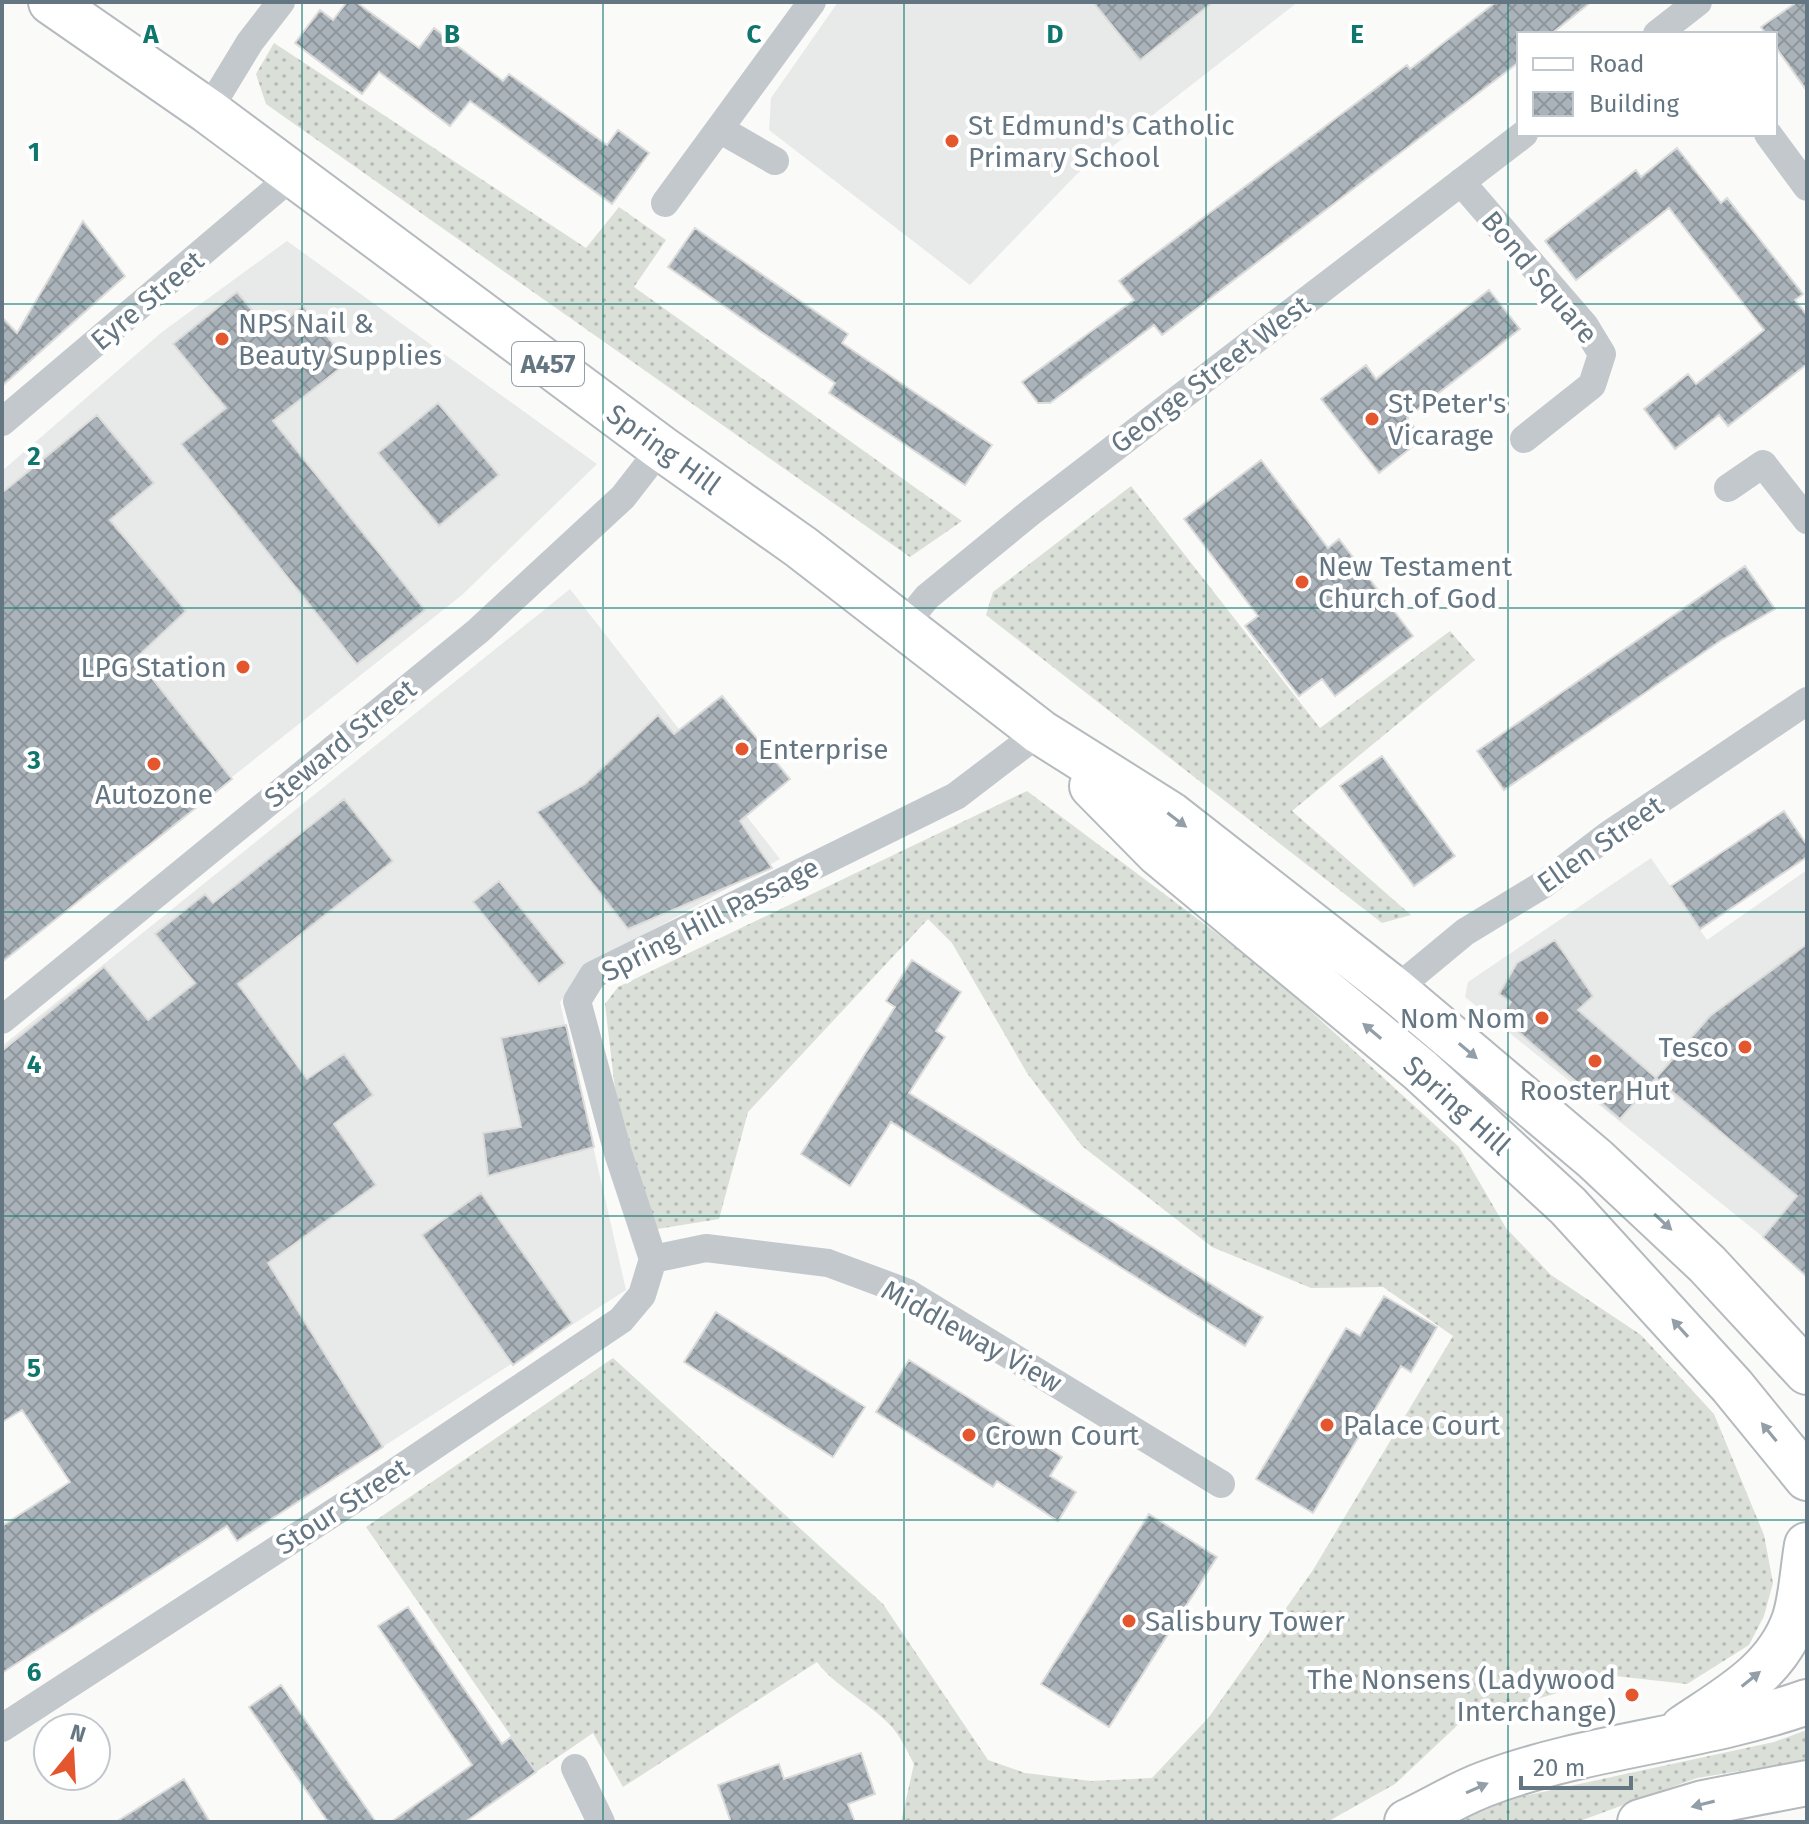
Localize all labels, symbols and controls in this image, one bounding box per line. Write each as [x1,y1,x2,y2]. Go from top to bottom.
text: A [142,19,159,50]
text: B [444,19,460,50]
text: C [747,19,762,50]
text: D [1047,19,1064,50]
text: E [1350,19,1364,50]
legend [1517,32,1777,136]
text: Road [1589,50,1644,78]
text: Building [1589,90,1679,118]
place label: St Edmund's Catholic Primary School [968,109,1235,174]
marker: St Edmund's Catholic Primary School [943,132,961,150]
text: 1 [28,137,40,168]
street label: Bond Square [1475,204,1605,350]
street label: Eyre Street [84,243,211,357]
street label: George Street West [1104,288,1317,460]
place label: NPS Nail & Beauty Supplies [238,307,442,372]
marker: NPS Nail & Beauty Supplies [213,330,231,348]
road number: A457 [512,342,584,386]
place label: St Peter's Vicarage [1388,387,1506,452]
street label: Spring Hill [600,397,727,502]
marker: St Peter's Vicarage [1363,410,1381,428]
text: 2 [27,441,41,472]
place label: New Testament Church of God [1318,550,1513,615]
marker: New Testament Church of God [1293,573,1311,591]
place label: LPG Station [81,651,227,684]
marker: LPG Station [234,658,252,676]
street label: Steward Street [258,672,423,815]
place label: Enterprise [758,733,889,766]
marker: Enterprise [733,740,751,758]
text: 3 [26,745,41,776]
marker: Autozone [145,755,163,773]
place label: Autozone [95,778,213,811]
street label: Ellen Street [1531,788,1670,900]
one-way arrow [1166,811,1187,827]
street label: Spring Hill Passage [596,850,824,988]
place label: Nom Nom [1400,1002,1526,1035]
marker: Nom Nom [1533,1009,1551,1027]
one-way arrow [1362,1023,1382,1040]
place label: Tesco [1659,1031,1729,1064]
marker: Tesco [1736,1038,1754,1056]
one-way arrow [1457,1042,1477,1059]
text: 4 [27,1049,42,1080]
street label: Spring Hill [1396,1049,1517,1162]
marker: Rooster Hut [1586,1052,1604,1070]
place label: Rooster Hut [1520,1074,1671,1107]
one-way arrow [1654,1213,1673,1231]
street label: Middleway View [876,1273,1068,1400]
one-way arrow [1671,1318,1689,1337]
text: 5 [27,1353,41,1384]
place label: Palace Court [1343,1409,1501,1442]
marker: Palace Court [1318,1416,1336,1434]
place label: Crown Court [985,1419,1140,1452]
one-way arrow [1761,1421,1778,1442]
marker: Crown Court [960,1426,978,1444]
street label: Stour Street [270,1451,416,1562]
place label: Salisbury Tower [1145,1605,1345,1638]
marker: Salisbury Tower [1120,1612,1138,1630]
text: 6 [27,1657,42,1688]
place label: The Nonsens (Ladywood Interchange) [1307,1663,1616,1728]
one-way arrow [1741,1671,1762,1688]
marker: The Nonsens (Ladywood Interchange) [1623,1686,1641,1704]
north arrow [32,1712,112,1792]
text: N [67,1718,89,1749]
scale bar [1521,1740,1631,1790]
text: 20 m [1533,1754,1585,1782]
one-way arrow [1466,1781,1489,1795]
one-way arrow [1691,1798,1716,1810]

